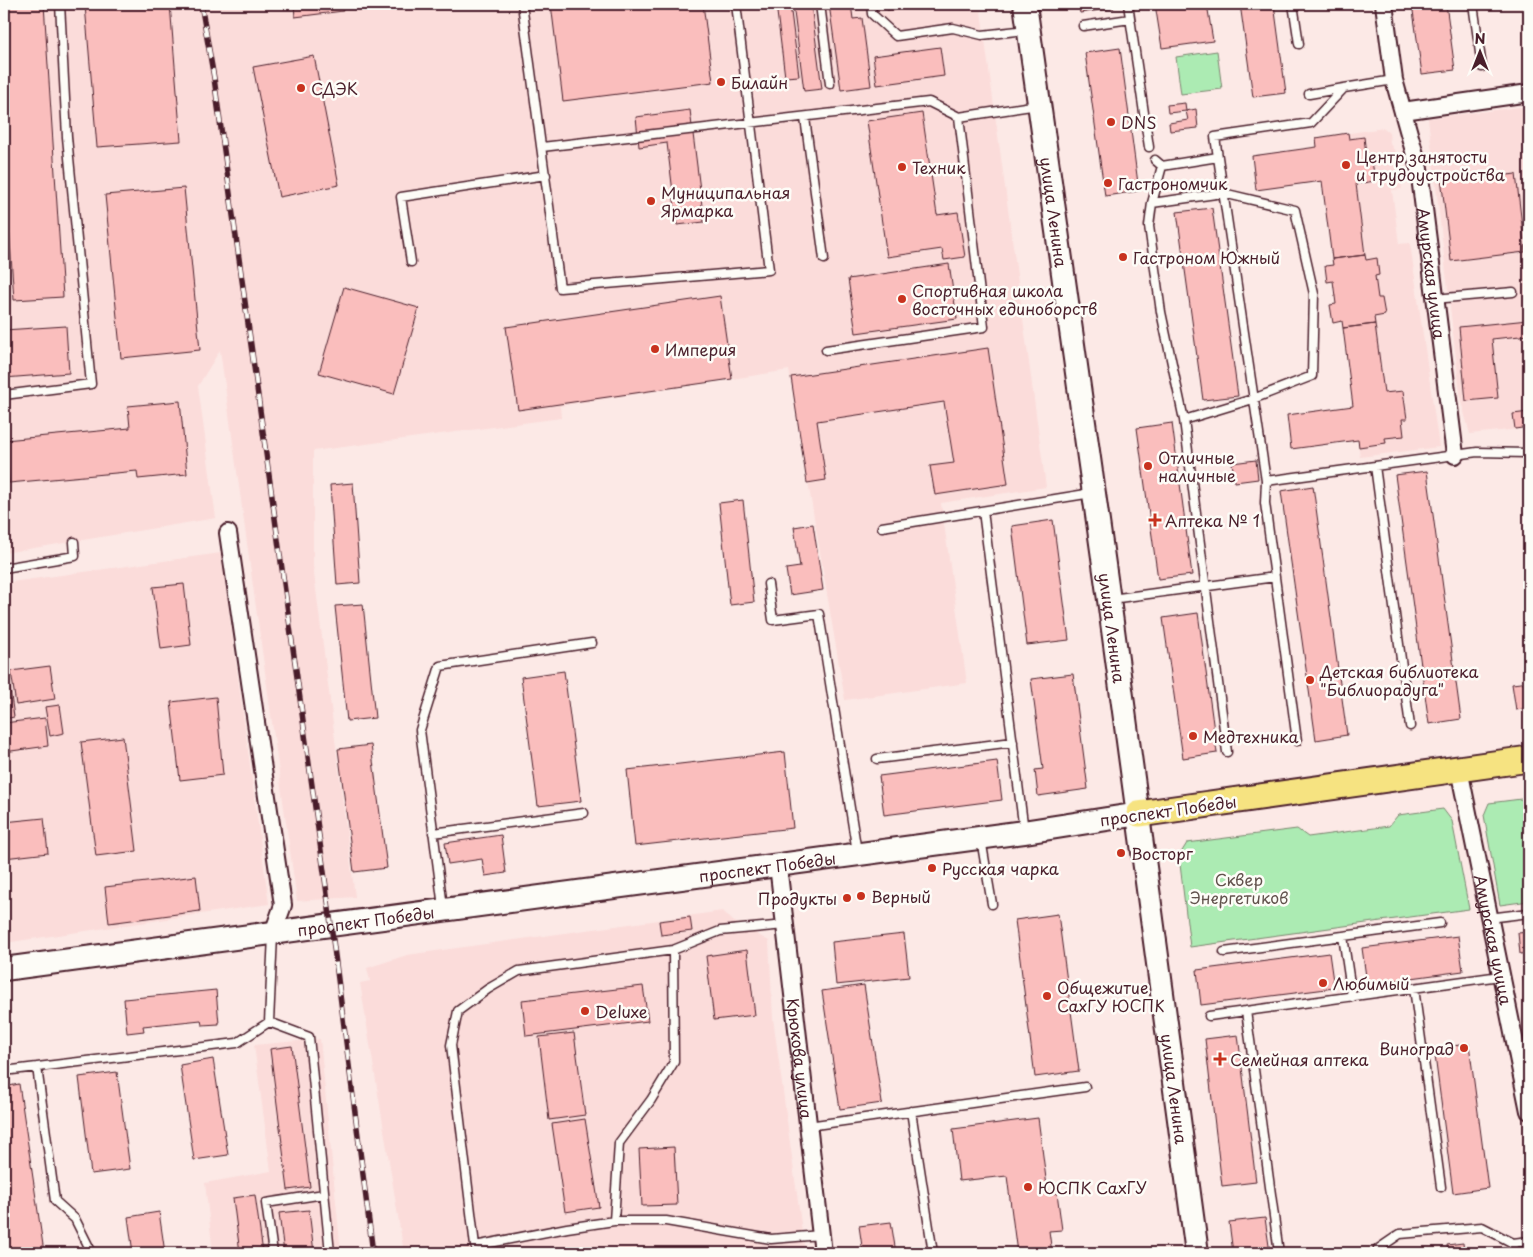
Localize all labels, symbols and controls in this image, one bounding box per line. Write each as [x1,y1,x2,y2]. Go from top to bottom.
north arrow [1456,28,1506,78]
text: N [1474,28,1486,49]
place label: Билайн [731,70,788,94]
place label: СДЭК [311,76,358,100]
marker: Билайн [715,76,727,88]
marker: СДЭК [295,82,307,94]
place label: DNS [1121,110,1156,134]
marker: DNS [1105,116,1117,128]
place label: Центр занятости и трудоустройства [1356,144,1505,186]
place label: Техник [912,155,966,179]
street label: улица Ленина [1035,155,1074,269]
marker: Центр занятости и трудоустройства [1340,159,1352,171]
marker: Техник [896,161,908,173]
place label: Гастрономчик [1118,171,1228,195]
marker: Гастрономчик [1102,177,1114,189]
place label: Муниципальная Ярмарка [661,180,790,222]
marker: Муниципальная Ярмарка [645,195,657,207]
street label: Амурская улица [1412,206,1452,340]
place label: Гастроном Южный [1133,245,1280,269]
marker: Гастроном Южный [1117,251,1129,263]
place label: Спортивная школа восточных единоборств [912,278,1097,320]
marker: Спортивная школа восточных единоборств [896,293,908,305]
place label: Империя [665,337,736,361]
marker: Империя [649,343,661,355]
place label: Отличные наличные [1158,445,1236,487]
marker: Отличные наличные [1142,460,1154,472]
place label: Аптека № 1 [1165,508,1260,532]
marker: Аптека № 1 [1149,514,1161,526]
street label: улица Ленина [1093,571,1132,685]
place label: Детская библиотека "Библиорадуга" [1319,659,1478,701]
marker: Детская библиотека "Библиорадуга" [1304,674,1316,686]
place label: Медтехника [1203,724,1299,748]
marker: Медтехника [1187,730,1199,742]
street label: проспект Победы [1098,789,1238,831]
place label: Восторг [1131,841,1194,865]
street label: проспект Победы [697,845,837,888]
marker: Восторг [1115,847,1127,859]
place label: Русская чарка [942,856,1059,880]
marker: Русская чарка [926,862,938,874]
park label: Сквер Энергетиков [1190,867,1288,909]
street label: Амурская улица [1469,872,1519,1007]
place label: Верный [871,884,931,908]
place label: Продукты [758,886,837,910]
marker: Верный [855,890,867,902]
marker: Продукты [841,892,853,904]
street label: проспект Победы [296,899,436,941]
place label: Любимый [1333,971,1410,995]
place label: Общежитие СахГУ ЮСПК [1057,975,1165,1017]
marker: Любимый [1317,977,1329,989]
marker: Общежитие СахГУ ЮСПК [1041,990,1053,1002]
street label: Крюкова улица [782,997,819,1120]
place label: Deluxe [595,999,648,1023]
marker: Deluxe [579,1005,591,1017]
street label: улица Ленина [1156,1032,1194,1145]
place label: Виноград [1379,1036,1454,1060]
marker: Виноград [1458,1042,1470,1054]
place label: Семейная аптека [1230,1047,1368,1071]
marker: Семейная аптека [1214,1053,1226,1065]
place label: ЮСПК СахГУ [1038,1175,1147,1199]
marker: ЮСПК СахГУ [1022,1181,1034,1193]

